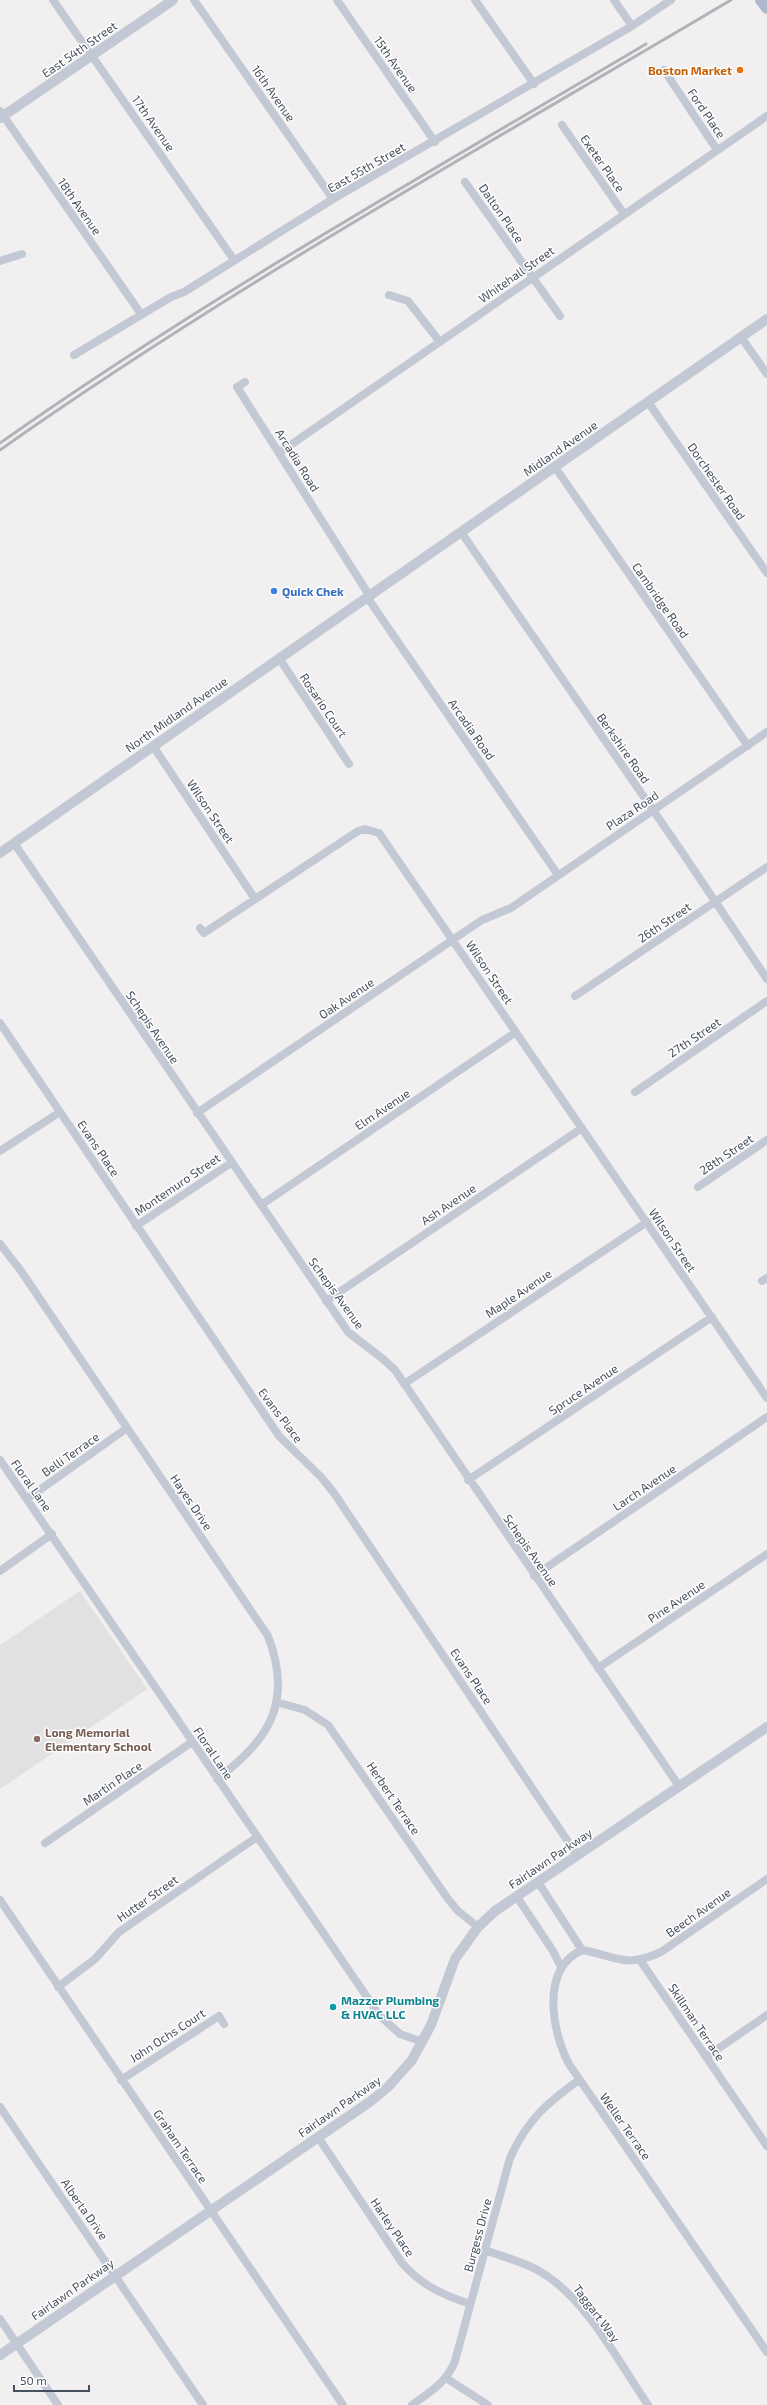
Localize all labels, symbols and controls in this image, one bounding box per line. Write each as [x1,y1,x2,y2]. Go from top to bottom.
street label: East 54th Street [39,18,119,80]
street label: 15th Avenue [372,33,420,95]
street label: 16th Avenue [249,62,299,124]
place label: Boston Market [648,63,732,77]
marker: Boston Market [735,65,745,75]
street label: Ford Place [685,86,729,140]
street label: 17th Avenue [130,92,178,154]
street label: Exeter Place [578,132,628,194]
street label: East 55th Street [325,139,408,195]
street label: 18th Avenue [55,175,105,237]
street label: Dalton Place [477,181,527,245]
street label: Whitehall Street [476,243,557,305]
street label: Midland Avenue [520,417,600,479]
street label: Arcadia Road [273,426,323,494]
street label: Dorchester Road [685,440,749,522]
street label: Cambridge Road [630,560,692,640]
place label: Quick Chek [282,584,344,599]
marker: Quick Chek [269,586,279,596]
street label: Rosario Court [297,670,351,740]
street label: North Midland Avenue [122,673,230,755]
street label: Arcadia Road [446,696,498,762]
street label: Berkshire Road [595,710,653,786]
street label: Wilson Street [185,776,238,846]
street label: Plaza Road [603,787,661,833]
street label: 26th Street [635,899,694,945]
street label: Wilson Street [464,937,517,1007]
street label: Oak Avenue [316,975,376,1021]
street label: Schepis Avenue [124,988,182,1066]
street label: 27th Street [665,1014,723,1060]
street label: Elm Avenue [352,1085,412,1133]
street label: Evans Place [75,1117,123,1179]
street label: 28th Street [697,1131,756,1177]
street label: Montemuro Street [132,1150,223,1218]
street label: Ash Avenue [418,1181,478,1227]
street label: Wilson Street [647,1205,700,1275]
street label: Schepis Avenue [306,1255,368,1331]
street label: Maple Avenue [482,1266,554,1320]
street label: Spruce Avenue [546,1361,620,1417]
street label: Evans Place [256,1385,306,1445]
street label: Belli Terrace [39,1429,101,1479]
street label: Floral Lane [9,1456,55,1514]
street label: Larch Avenue [610,1461,678,1513]
street label: Hayes Drive [168,1471,216,1533]
street label: Schepis Avenue [501,1511,561,1589]
street label: Pine Avenue [645,1577,707,1625]
street label: Evans Place [448,1645,496,1707]
street label: Floral Lane [191,1724,237,1782]
place label: Long Memorial Elementary School [45,1725,152,1754]
marker: Long Memorial Elementary School [32,1734,42,1744]
street label: Martin Place [80,1758,144,1808]
street label: Herbert Terrace [364,1759,424,1837]
street label: Fairlawn Parkway [506,1825,595,1891]
street label: Hutter Street [114,1872,180,1924]
street label: Beech Avenue [663,1885,733,1939]
street label: Skillman Terrace [666,1981,728,2063]
place label: Mazzer Plumbing & HVAC LLC [341,1993,439,2021]
marker: Mazzer Plumbing & HVAC LLC [328,2002,338,2012]
street label: John Ochs Court [127,2005,208,2065]
street label: Fairlawn Parkway [295,2072,384,2140]
street label: Weller Terrace [598,2090,654,2162]
street label: Graham Terrace [151,2106,211,2186]
street label: Alberta Drive [59,2176,111,2242]
street label: Harley Place [368,2195,418,2259]
street label: Burgess Drive [460,2197,494,2273]
street label: Fairlawn Parkway [28,2255,117,2323]
street label: Taggart Way [571,2281,624,2345]
scale bar [14,2367,89,2393]
text: 50 m [20,2373,47,2387]

